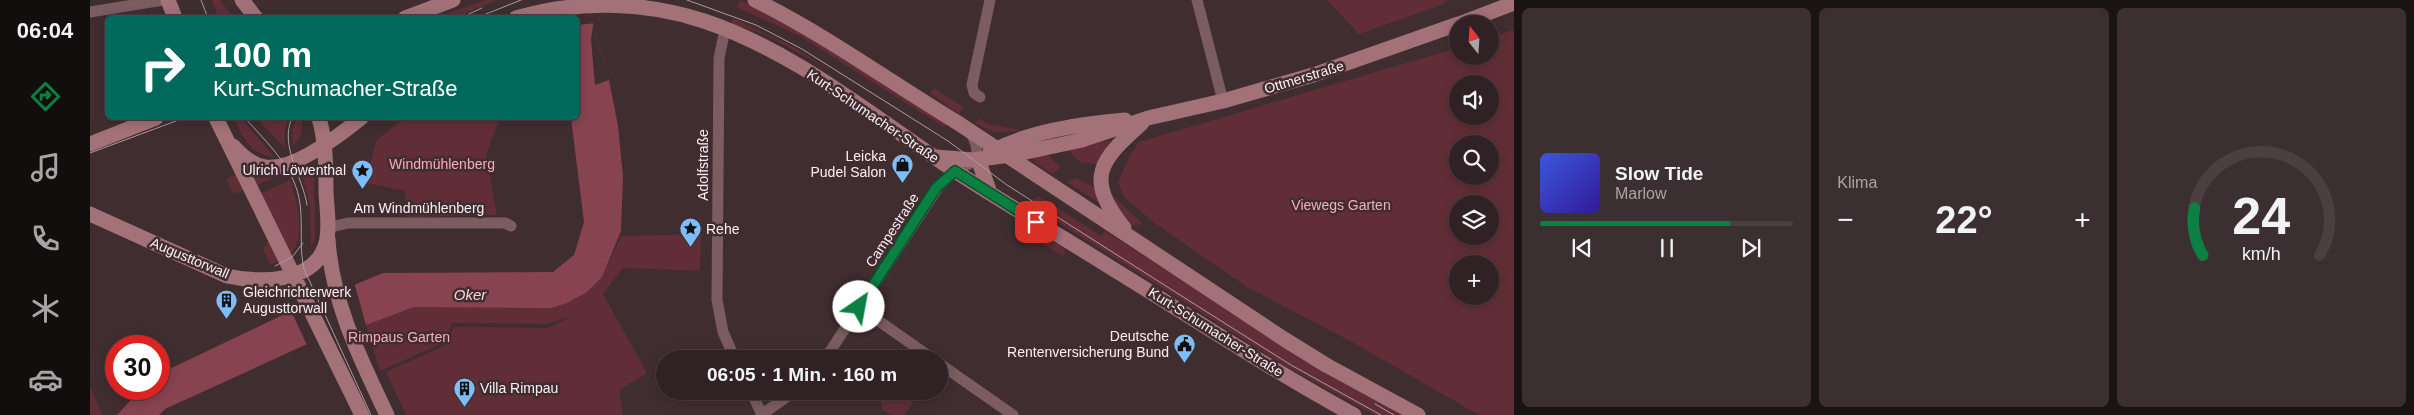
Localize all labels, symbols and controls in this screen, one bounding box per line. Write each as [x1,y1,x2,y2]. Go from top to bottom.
north arrow [1449,15,1499,65]
map controls [1449,15,1499,305]
text: 06:04 [17,18,73,43]
icon: right [130,35,195,100]
text: 100 m [213,35,312,74]
street label: Ottmerstraße [1262,57,1346,97]
street label: Kurt-Schumacher-Straße [804,66,942,166]
button: sound [1449,75,1499,125]
text: Kurt-Schumacher-Straße [213,76,458,101]
icon: directions [28,79,63,114]
street label: Adolfstraße [695,129,711,201]
button: search [1449,135,1499,185]
place label: Leicka Pudel Salon [810,148,886,180]
icon: music [28,150,63,185]
shop icon: Leicka Pudel Salon [890,152,914,183]
park label: Windmühlenberg [389,156,495,172]
place icon: Ulrich Löwenthal [350,158,374,189]
place label: Ulrich Löwenthal [243,162,346,178]
text: Slow Tide [1615,163,1703,184]
text: Klima [1837,174,1877,191]
text: Marlow [1615,185,1667,202]
text: 24 [2232,187,2290,245]
street label: Campestraße [862,190,922,270]
button: layers [1449,195,1499,245]
park label: Viewegs Garten [1291,197,1391,213]
text: 22° [1935,199,1993,241]
street label: Am Windmühlenberg [354,200,484,216]
pin [1015,201,1057,243]
text: − [1837,204,1854,235]
text: + [2074,204,2091,235]
icon: arrive [1022,208,1050,236]
place icon: Rehe [678,217,702,248]
icon: phone [28,221,63,256]
place label: Rehe [706,221,740,237]
street label: Augusttorwall [148,234,232,282]
icon: previous [1568,234,1596,262]
icon: pause [1653,234,1681,262]
icon: next [1737,234,1765,262]
text: km/h [2242,244,2281,264]
button: + [1449,255,1499,305]
position arrow [832,280,884,332]
place label: Gleichrichterwerk Augusttorwall [243,284,352,316]
street label: Kurt-Schumacher-Straße [1146,284,1286,380]
water label: Oker [454,286,487,303]
building icon: Gleichrichterwerk Augusttorwall [215,288,239,319]
icon: climate [28,291,63,326]
place label: Deutsche Rentenversicherung Bund [1007,328,1169,360]
park label: Rimpaus Garten [348,329,450,345]
public building icon: Deutsche Rentenversicherung Bund [1173,332,1197,363]
speed limit sign: 30 [105,335,170,400]
icon: car [28,362,63,397]
text: 06:05 · 1 Min. · 160 m [707,364,897,385]
building icon: Villa Rimpau [452,376,476,407]
place label: Villa Rimpau [480,380,558,396]

